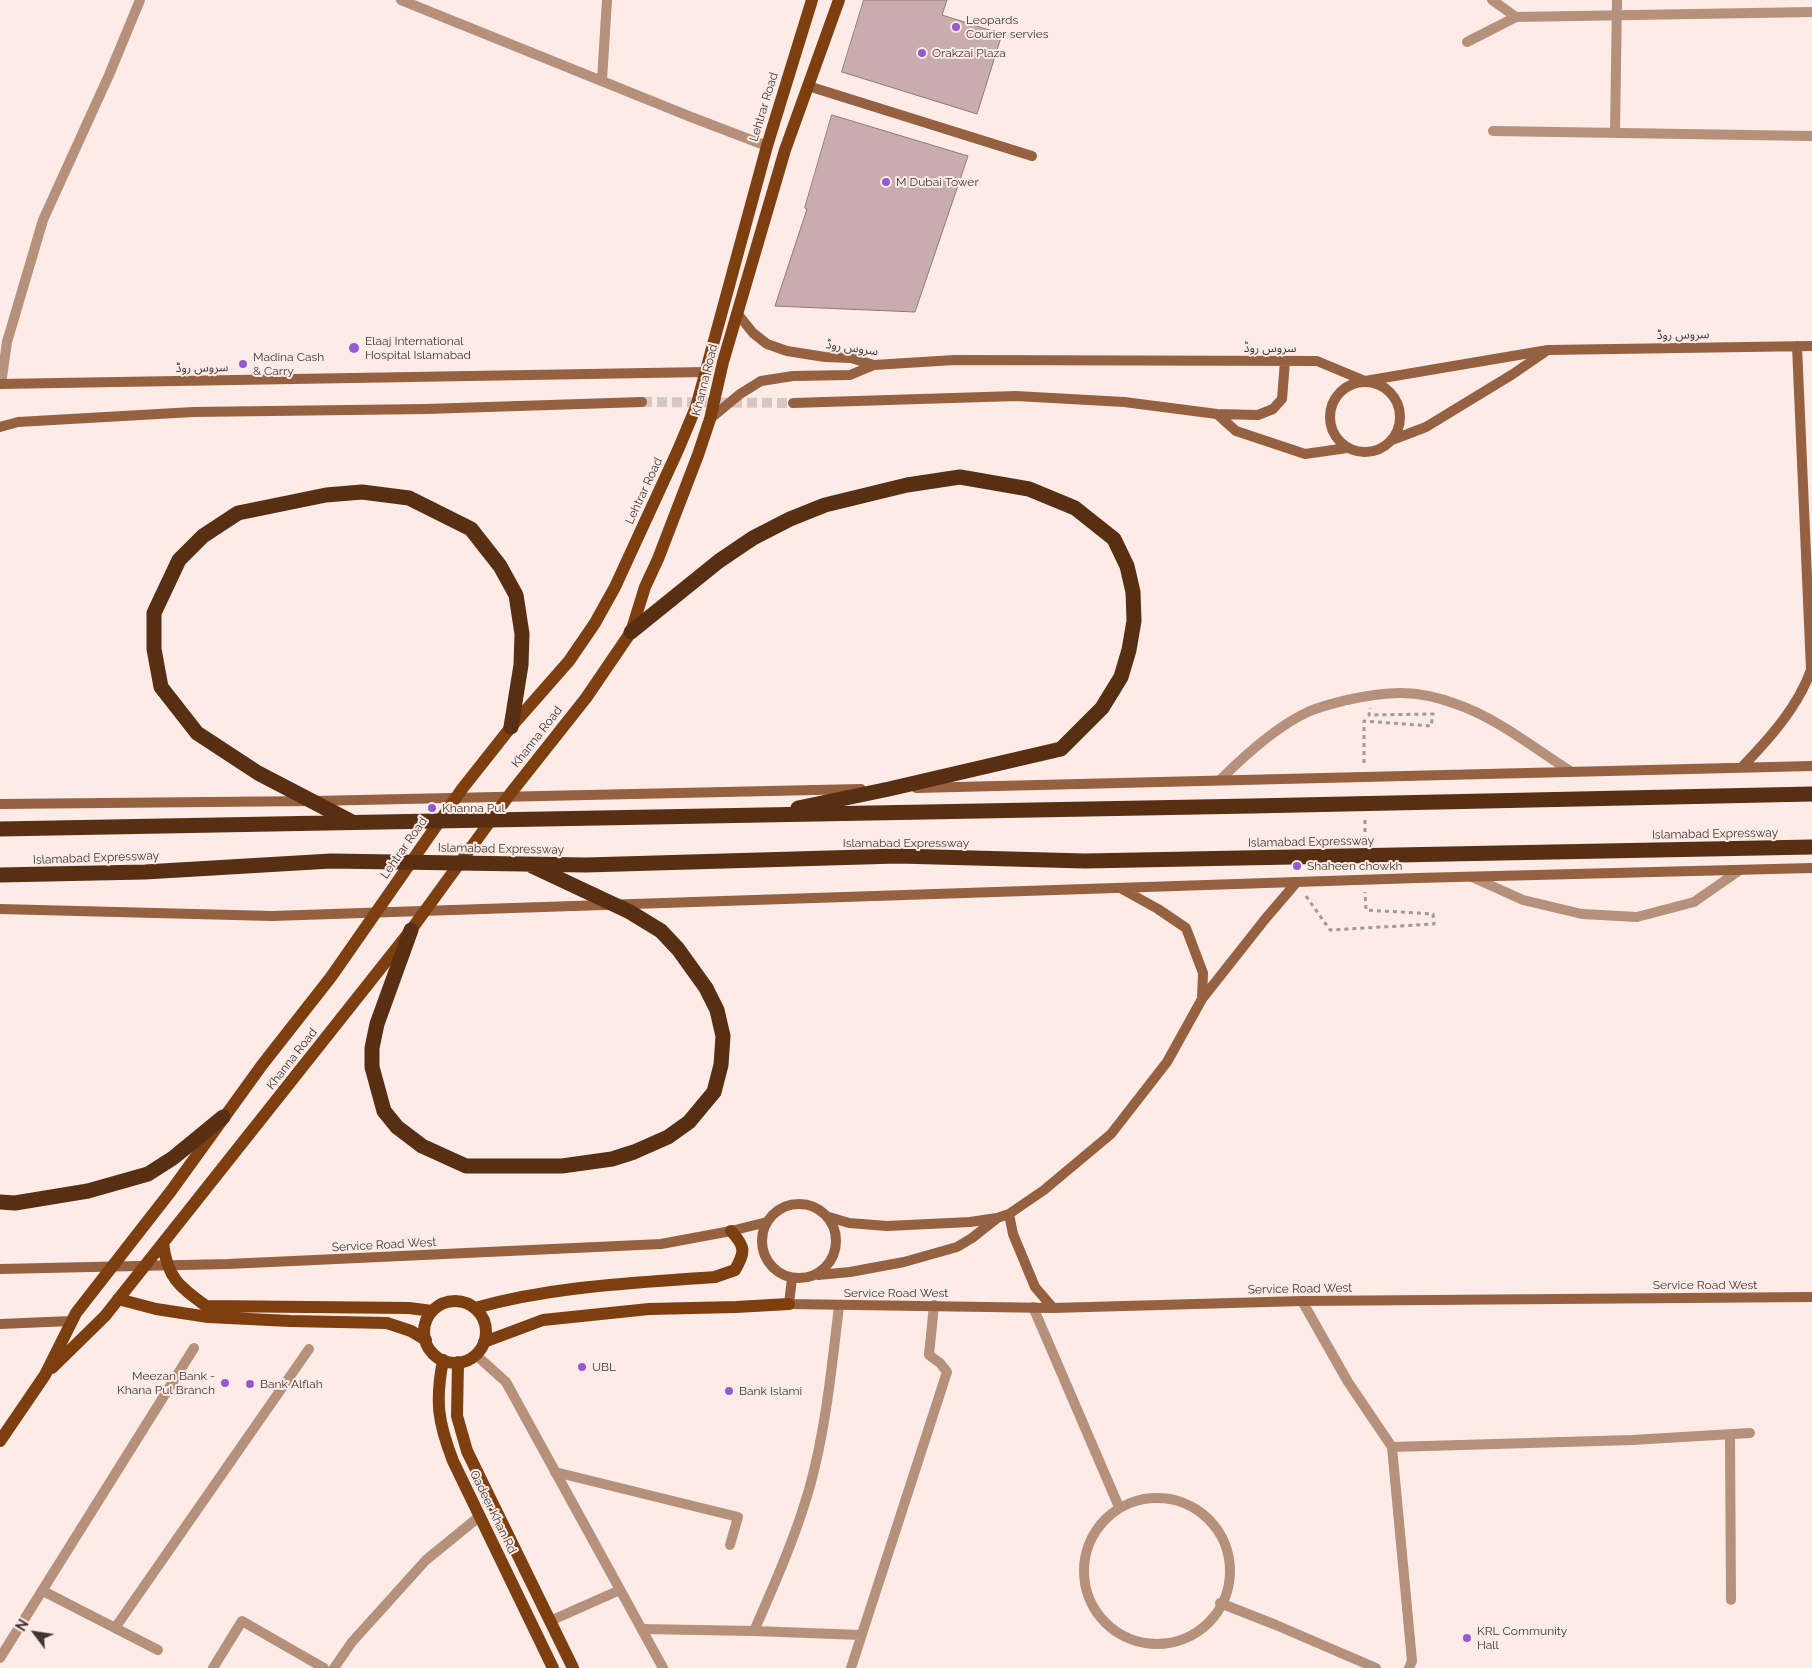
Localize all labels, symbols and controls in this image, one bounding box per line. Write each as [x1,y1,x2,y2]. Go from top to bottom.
place label: Leopards Courier servies [966,13,1049,41]
marker: Leopards Courier servies [950,21,962,33]
place label: Orakzai Plaza [932,46,1006,60]
marker: Orakzai Plaza [916,47,928,59]
street label: Lehtrar Road [747,71,781,143]
place label: M Dubai Tower [896,175,979,189]
marker: M Dubai Tower [880,176,892,188]
street label: سروس روڈ [1657,327,1709,343]
place label: Elaaj International Hospital Islamabad [365,334,471,362]
street label: سروس روڈ [825,337,879,359]
marker: Elaaj International Hospital Islamabad [347,341,361,355]
street label: سروس روڈ [1244,341,1296,355]
street label: Khanna Road [689,343,721,417]
place label: Madina Cash & Carry [253,350,324,378]
marker: Madina Cash & Carry [237,358,249,370]
street label: سروس روڈ [176,360,228,376]
street label: Lehtrar Road [622,455,666,527]
street label: Khanna Road [509,704,565,770]
place label: Khanna Pul [442,801,505,815]
marker: Khanna Pul [426,802,438,814]
street label: Lehtrar Road [378,815,430,881]
street label: Islamabad Expressway [1652,826,1778,842]
street label: Islamabad Expressway [1248,834,1374,850]
street label: Islamabad Expressway [843,836,969,850]
street label: Islamabad Expressway [438,841,564,857]
street label: Islamabad Expressway [33,849,159,867]
place label: Shaheen chowkh [1307,859,1403,873]
marker: Shaheen chowkh [1291,860,1303,872]
street label: Khanna Road [264,1026,320,1092]
street label: Service Road West [331,1235,437,1255]
street label: Service Road West [1653,1278,1757,1292]
street label: Service Road West [1248,1281,1352,1297]
street label: Service Road West [844,1286,948,1300]
place label: UBL [592,1360,616,1374]
marker: UBL [576,1361,588,1373]
place label: Meezan Bank - Khana Pul Branch [117,1369,215,1397]
marker: Meezan Bank - Khana Pul Branch [219,1377,231,1389]
place label: Bank Alflah [260,1377,323,1391]
marker: Bank Alflah [244,1378,256,1390]
place label: Bank Islami [739,1384,802,1398]
marker: Bank Islami [723,1385,735,1397]
street label: Qadeer Khan Rd [467,1468,519,1556]
north arrow [10,1608,60,1658]
text: N [13,1617,32,1634]
place label: KRL Community Hall [1477,1624,1567,1652]
marker: KRL Community Hall [1461,1632,1473,1644]

